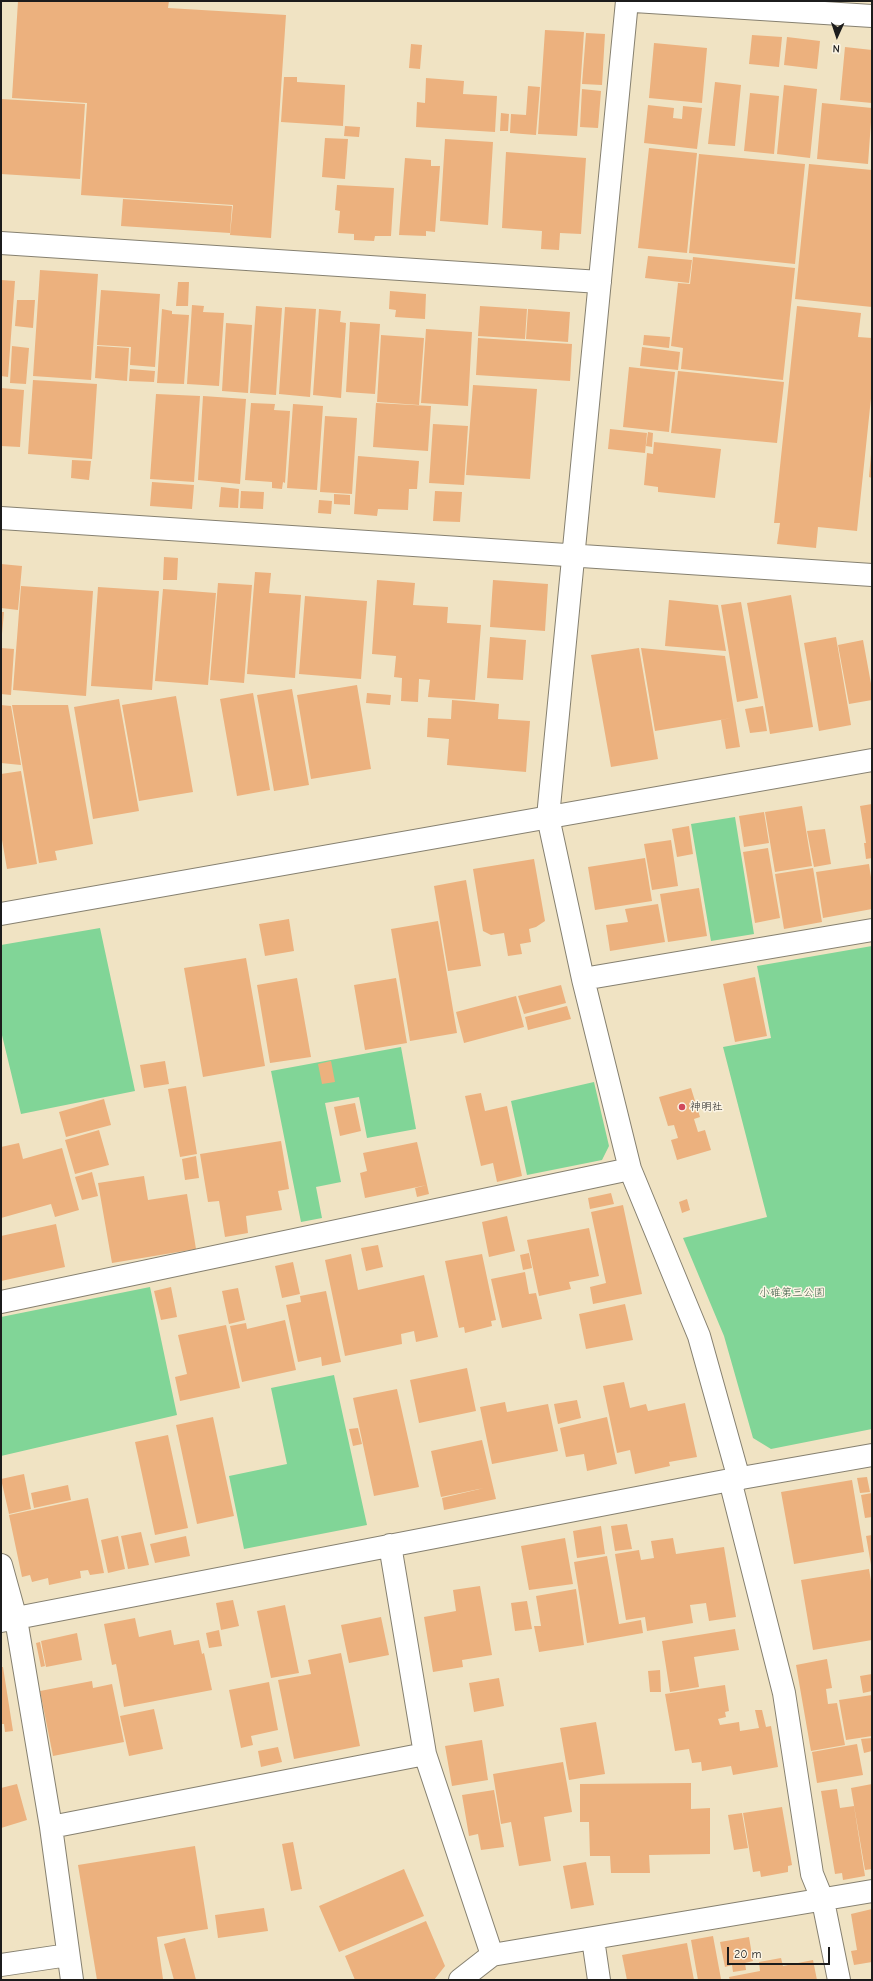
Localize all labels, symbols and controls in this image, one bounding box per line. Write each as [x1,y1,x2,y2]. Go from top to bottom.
north arrow [817,16,857,56]
text: N [832,42,840,55]
place label: 神明社 [690,1100,723,1114]
marker: 神明社 [677,1102,687,1112]
park label: 小碓第三公園 [759,1286,825,1300]
scale bar [729,1939,832,1965]
text: 20 m [734,1947,762,1961]

